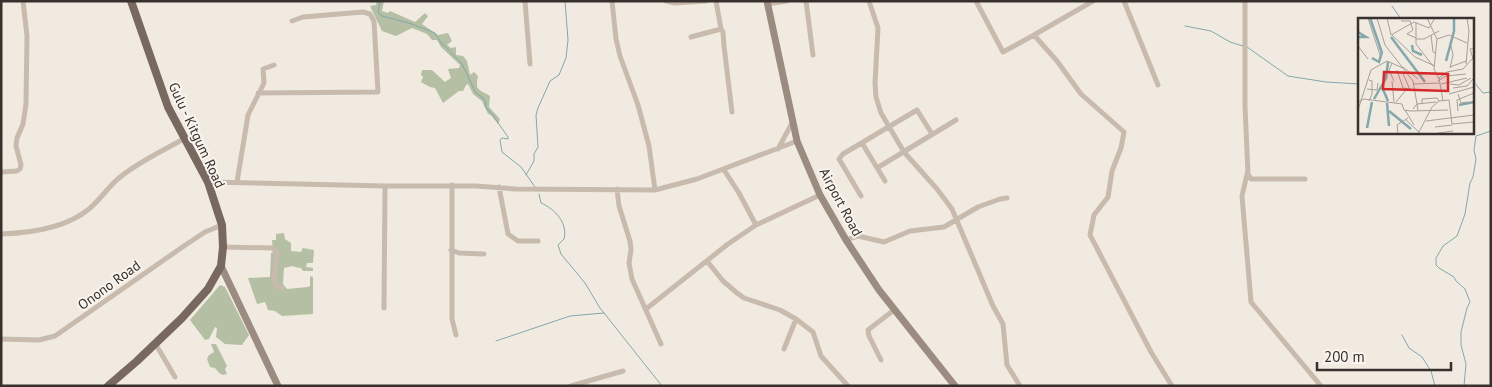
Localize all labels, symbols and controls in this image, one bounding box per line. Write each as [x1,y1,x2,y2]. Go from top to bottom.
inset map [1358,18,1474,134]
street label: Gulu - Kitgum Road [165,79,229,191]
street label: Airport Road [815,165,867,239]
street label: Onono Road [74,256,144,314]
scale bar [1317,340,1451,372]
text: 200 m [1324,347,1365,366]

